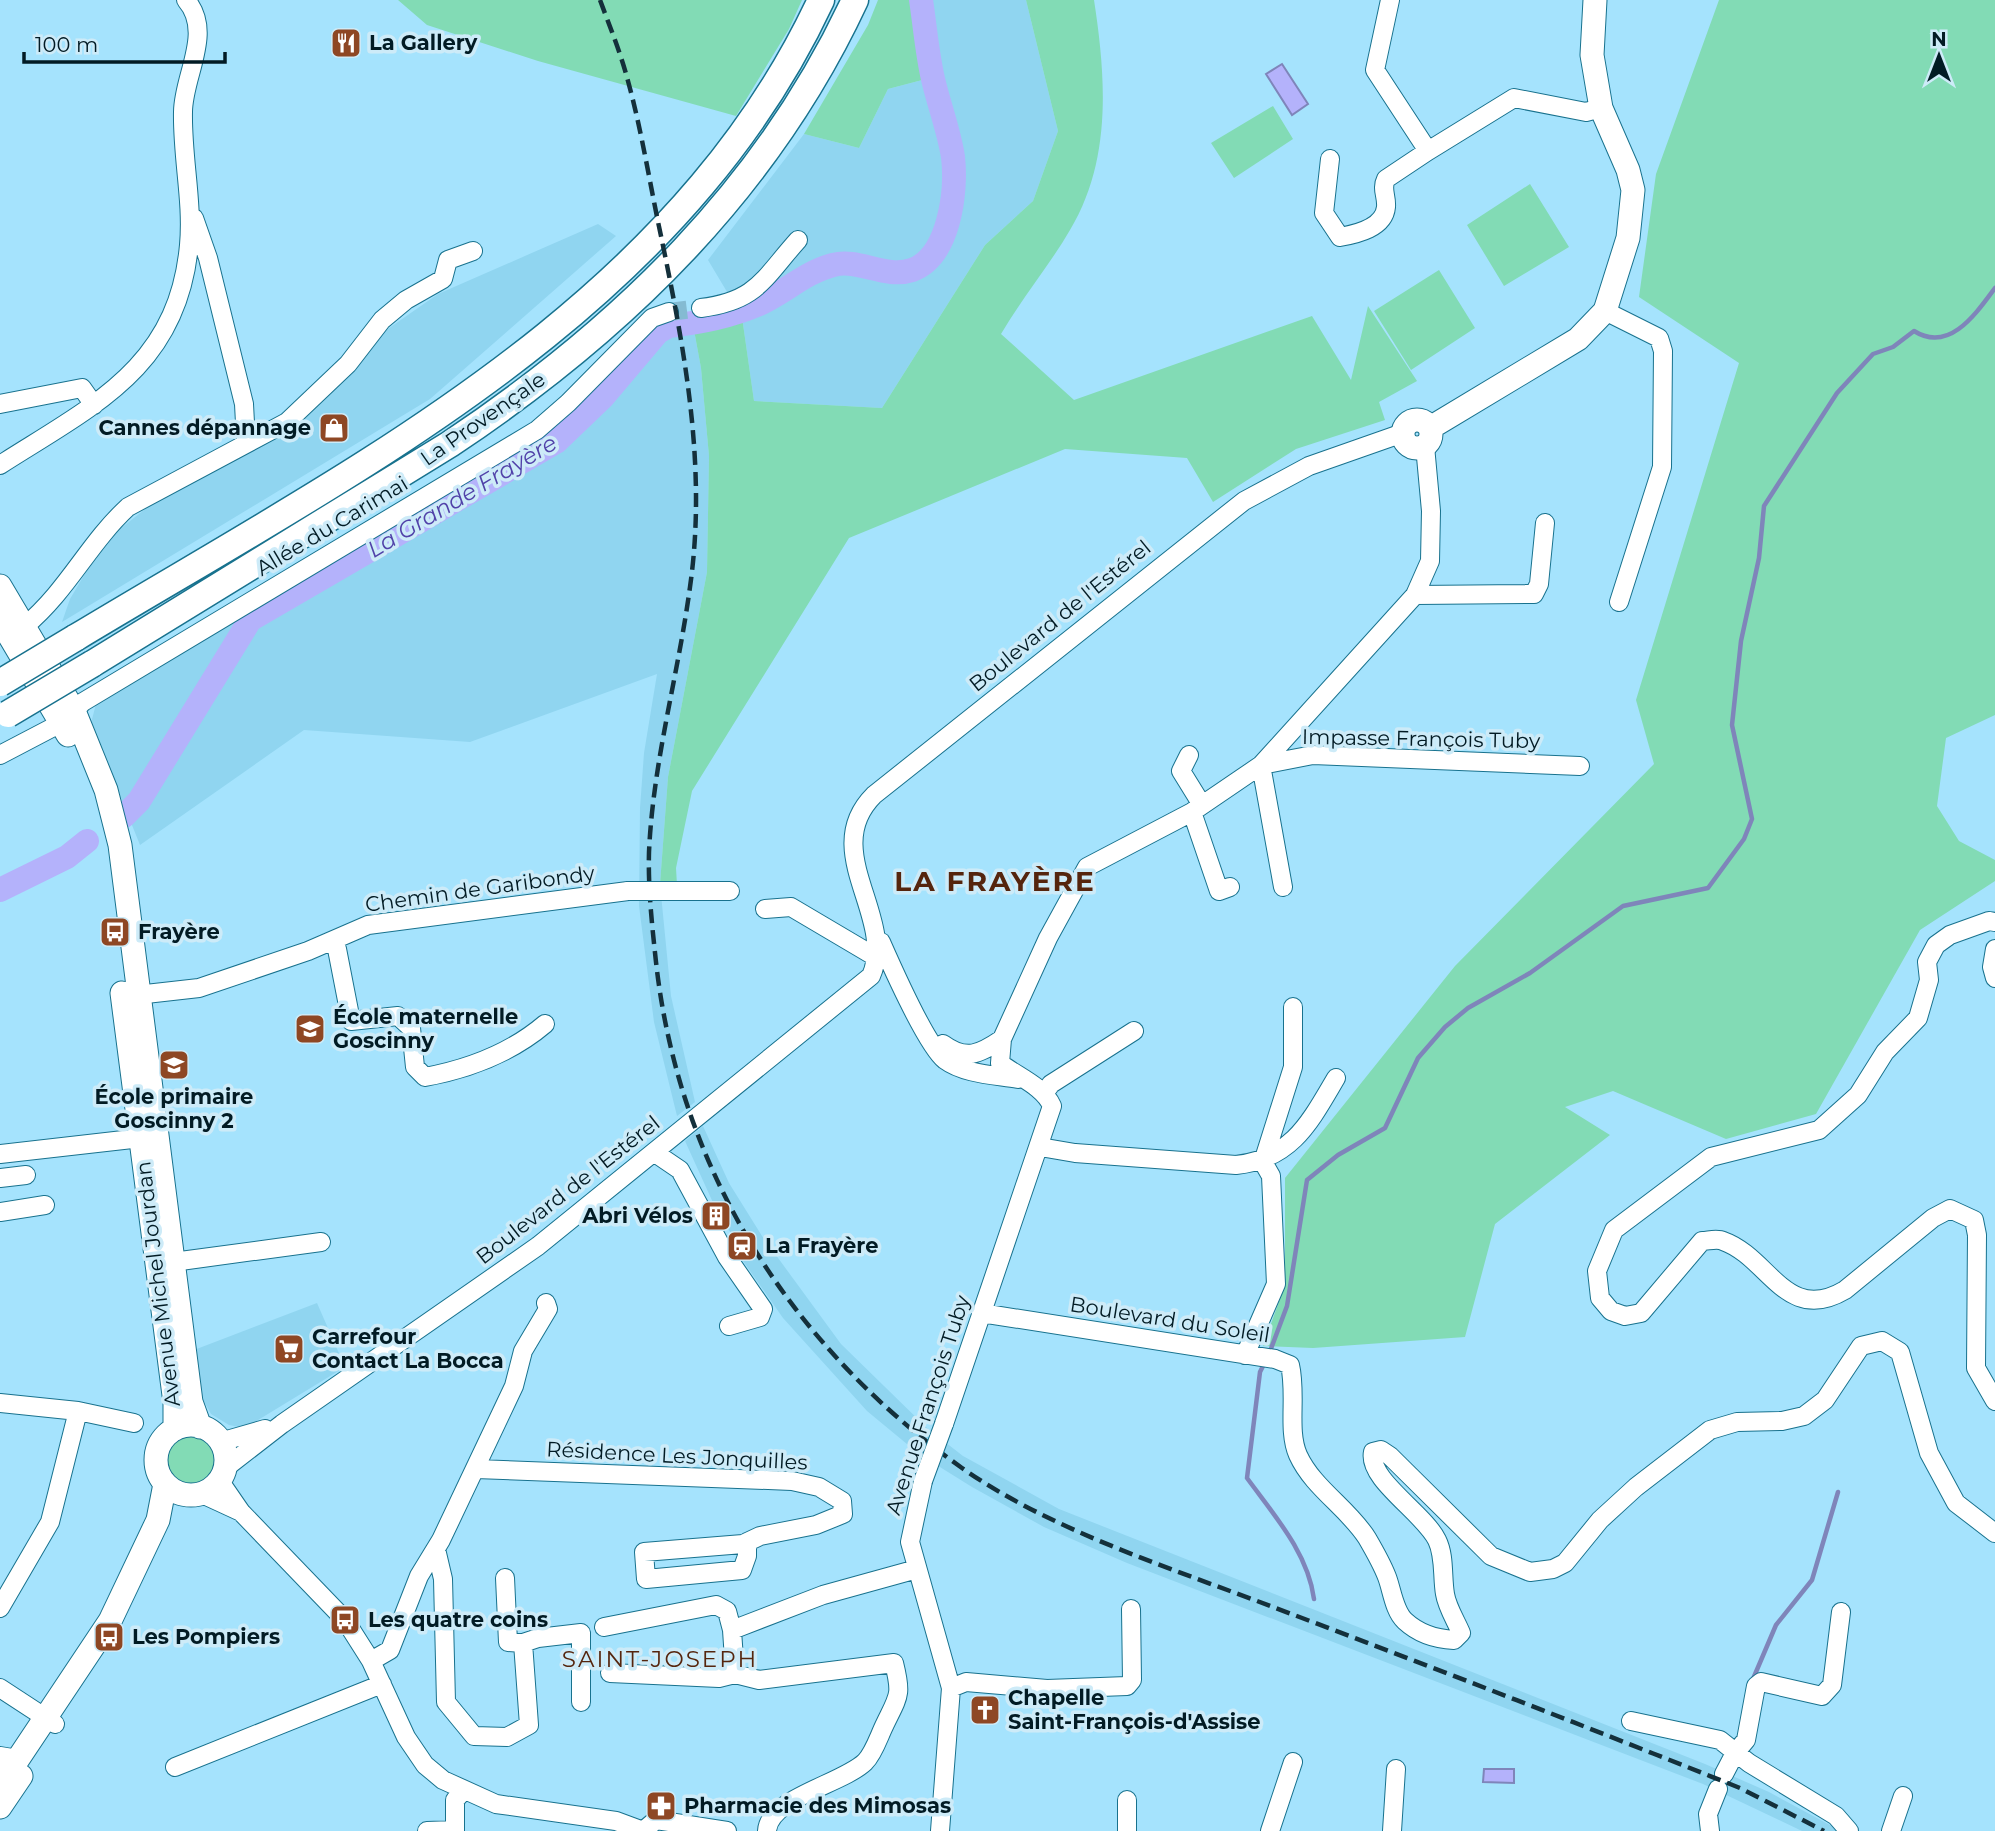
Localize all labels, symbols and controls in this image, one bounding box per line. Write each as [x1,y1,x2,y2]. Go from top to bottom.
scale bar [24,21,226,65]
north arrow [1904,21,1974,91]
restaurant icon: La Gallery [329,26,363,60]
text: N [1931,28,1947,51]
place label: La Gallery [369,30,478,55]
text: 100 m [35,32,98,57]
street label: La Provençale [416,366,550,471]
shop icon: Cannes dépannage [317,411,351,445]
place label: Cannes dépannage [98,415,311,440]
water label: La Grande Frayère [362,428,562,564]
street label: Allée du Carimai [251,470,412,581]
street label: Boulevard de l'Estérel [964,535,1155,697]
street label: Impasse François Tuby [1302,724,1541,753]
street label: Chemin de Garibondy [364,860,597,917]
district label: LA FRAYÈRE [894,864,1096,898]
bus stop icon: Frayère [98,915,132,949]
place label: Frayère [138,919,220,944]
place label: École maternelle Goscinny [333,1004,518,1053]
school or university icon: École maternelle Goscinny [293,1012,327,1046]
school or university icon: École primaire Goscinny 2 [157,1048,191,1082]
place label: École primaire Goscinny 2 [95,1084,253,1133]
street label: Boulevard de l'Estérel [471,1110,665,1269]
street label: Avenue Michel Jourdan [130,1160,185,1408]
building icon: Abri Vélos [699,1199,733,1233]
place label: Abri Vélos [581,1203,693,1228]
station icon: La Frayère [725,1229,759,1263]
place label: La Frayère [765,1233,879,1258]
street label: Avenue François Tuby [880,1291,975,1518]
street label: Boulevard du Soleil [1068,1291,1272,1348]
place label: Carrefour Contact La Bocca [312,1324,504,1373]
supermarket icon: Carrefour Contact La Bocca [272,1332,306,1366]
street label: Résidence Les Jonquilles [546,1436,808,1475]
bus stop icon: Les quatre coins [328,1603,362,1637]
place label: Les quatre coins [368,1607,548,1632]
bus stop icon: Les Pompiers [92,1620,126,1654]
place label: Les Pompiers [132,1624,280,1649]
district label: SAINT-JOSEPH [562,1645,758,1673]
place label: Chapelle Saint-François-d'Assise [1008,1685,1261,1734]
church icon: Chapelle Saint-François-d'Assise [968,1693,1002,1727]
pharmacy icon: Pharmacie des Mimosas [644,1789,678,1823]
place label: Pharmacie des Mimosas [684,1793,951,1818]

